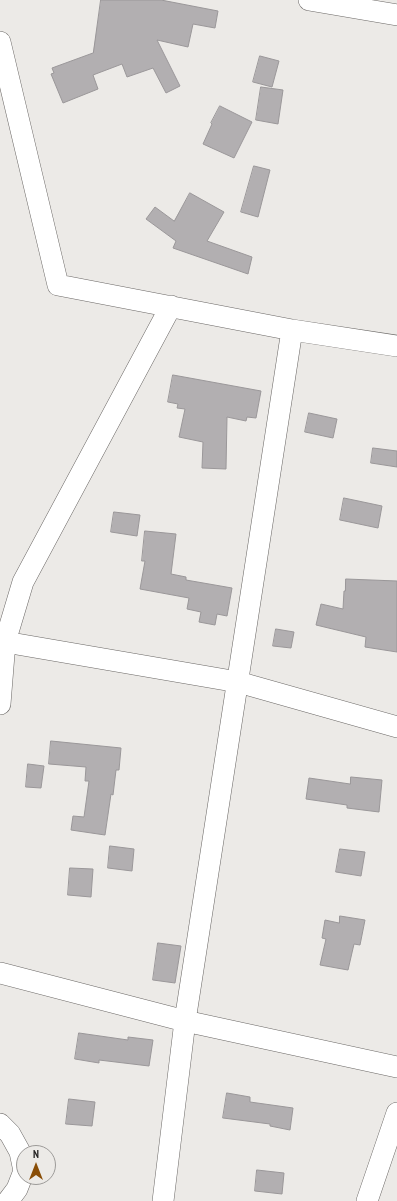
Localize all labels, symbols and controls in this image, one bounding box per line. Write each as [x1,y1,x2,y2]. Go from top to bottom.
north arrow [16,1145,56,1185]
text: N [33,1147,39,1161]

